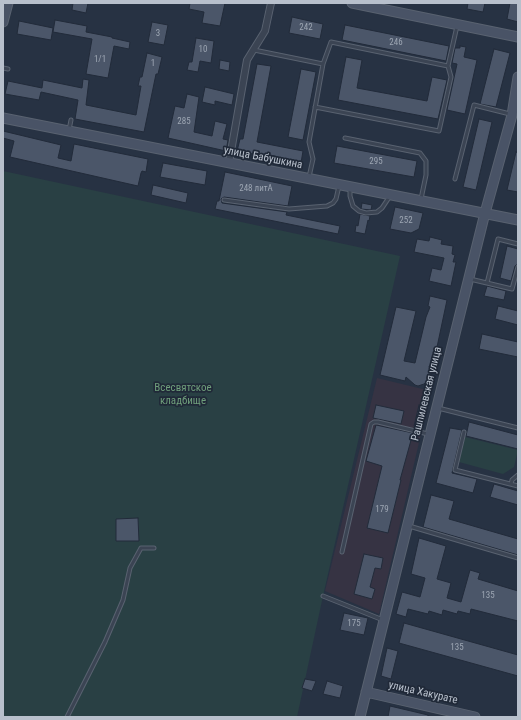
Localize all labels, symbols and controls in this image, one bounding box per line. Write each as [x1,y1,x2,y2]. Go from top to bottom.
house number: 242 [299,23,313,33]
house number: 3 [156,29,160,39]
house number: 246 [389,38,403,48]
house number: 10 [199,45,207,55]
house number: 1/1 [94,55,106,65]
house number: 1 [151,59,155,69]
house number: 285 [177,117,191,127]
street label: улица Бабушкина [223,144,303,172]
house number: 295 [369,157,383,167]
house number: 248 литА [239,184,273,194]
house number: 252 [399,216,413,226]
street label: Рашпилевская улица [409,346,445,442]
park label: Всесвятское кладбище [154,381,212,407]
house number: 179 [375,505,389,515]
house number: 135 [481,591,495,601]
house number: 175 [347,619,361,629]
house number: 135 [450,643,464,653]
street label: улица Хакурате [387,679,459,707]

